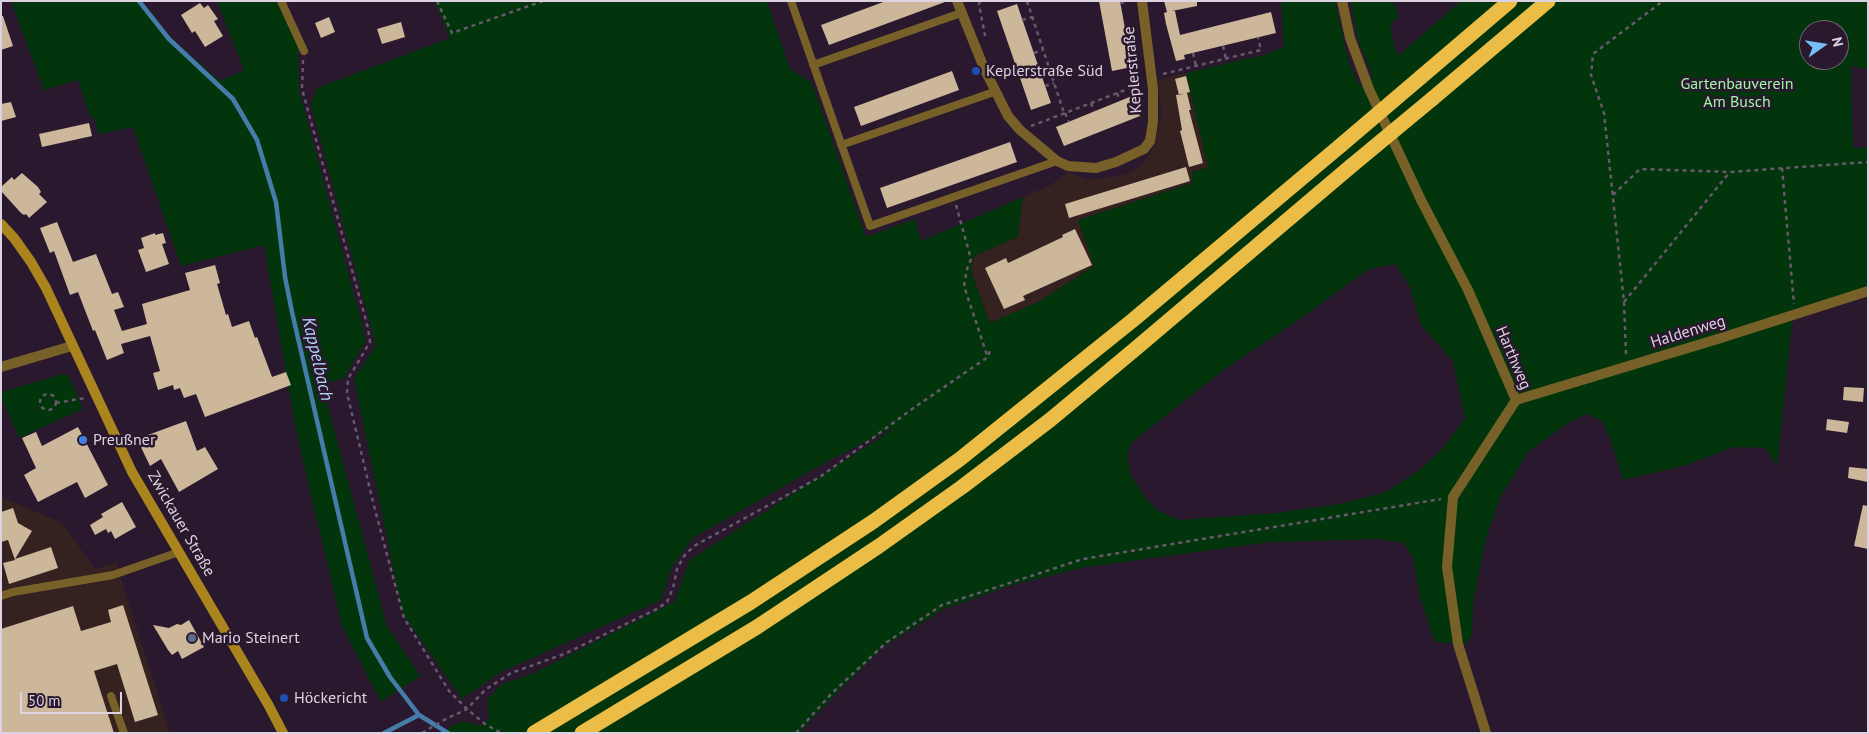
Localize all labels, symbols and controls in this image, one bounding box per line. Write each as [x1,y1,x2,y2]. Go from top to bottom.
north arrow [1799,20,1849,70]
street label: Keplerstraße [1120,26,1146,114]
text: N [1828,35,1847,48]
place label: Keplerstraße Süd [986,61,1103,81]
marker: Keplerstraße Süd [970,65,982,77]
park label: Gartenbauverein Am Busch [1680,74,1794,112]
street label: Haldenweg [1648,312,1728,352]
water label: Kappelbach [297,315,337,403]
street label: Harthweg [1491,323,1535,393]
place label: Preußner [93,430,155,450]
marker: Preußner [77,434,89,446]
street label: Zwickauer Straße [143,468,219,580]
place label: Mario Steinert [202,628,300,648]
marker: Mario Steinert [186,632,198,644]
scale bar [22,682,125,714]
place label: Höckericht [294,688,367,708]
text: 50 m [28,691,61,710]
marker: Höckericht [278,692,290,704]

